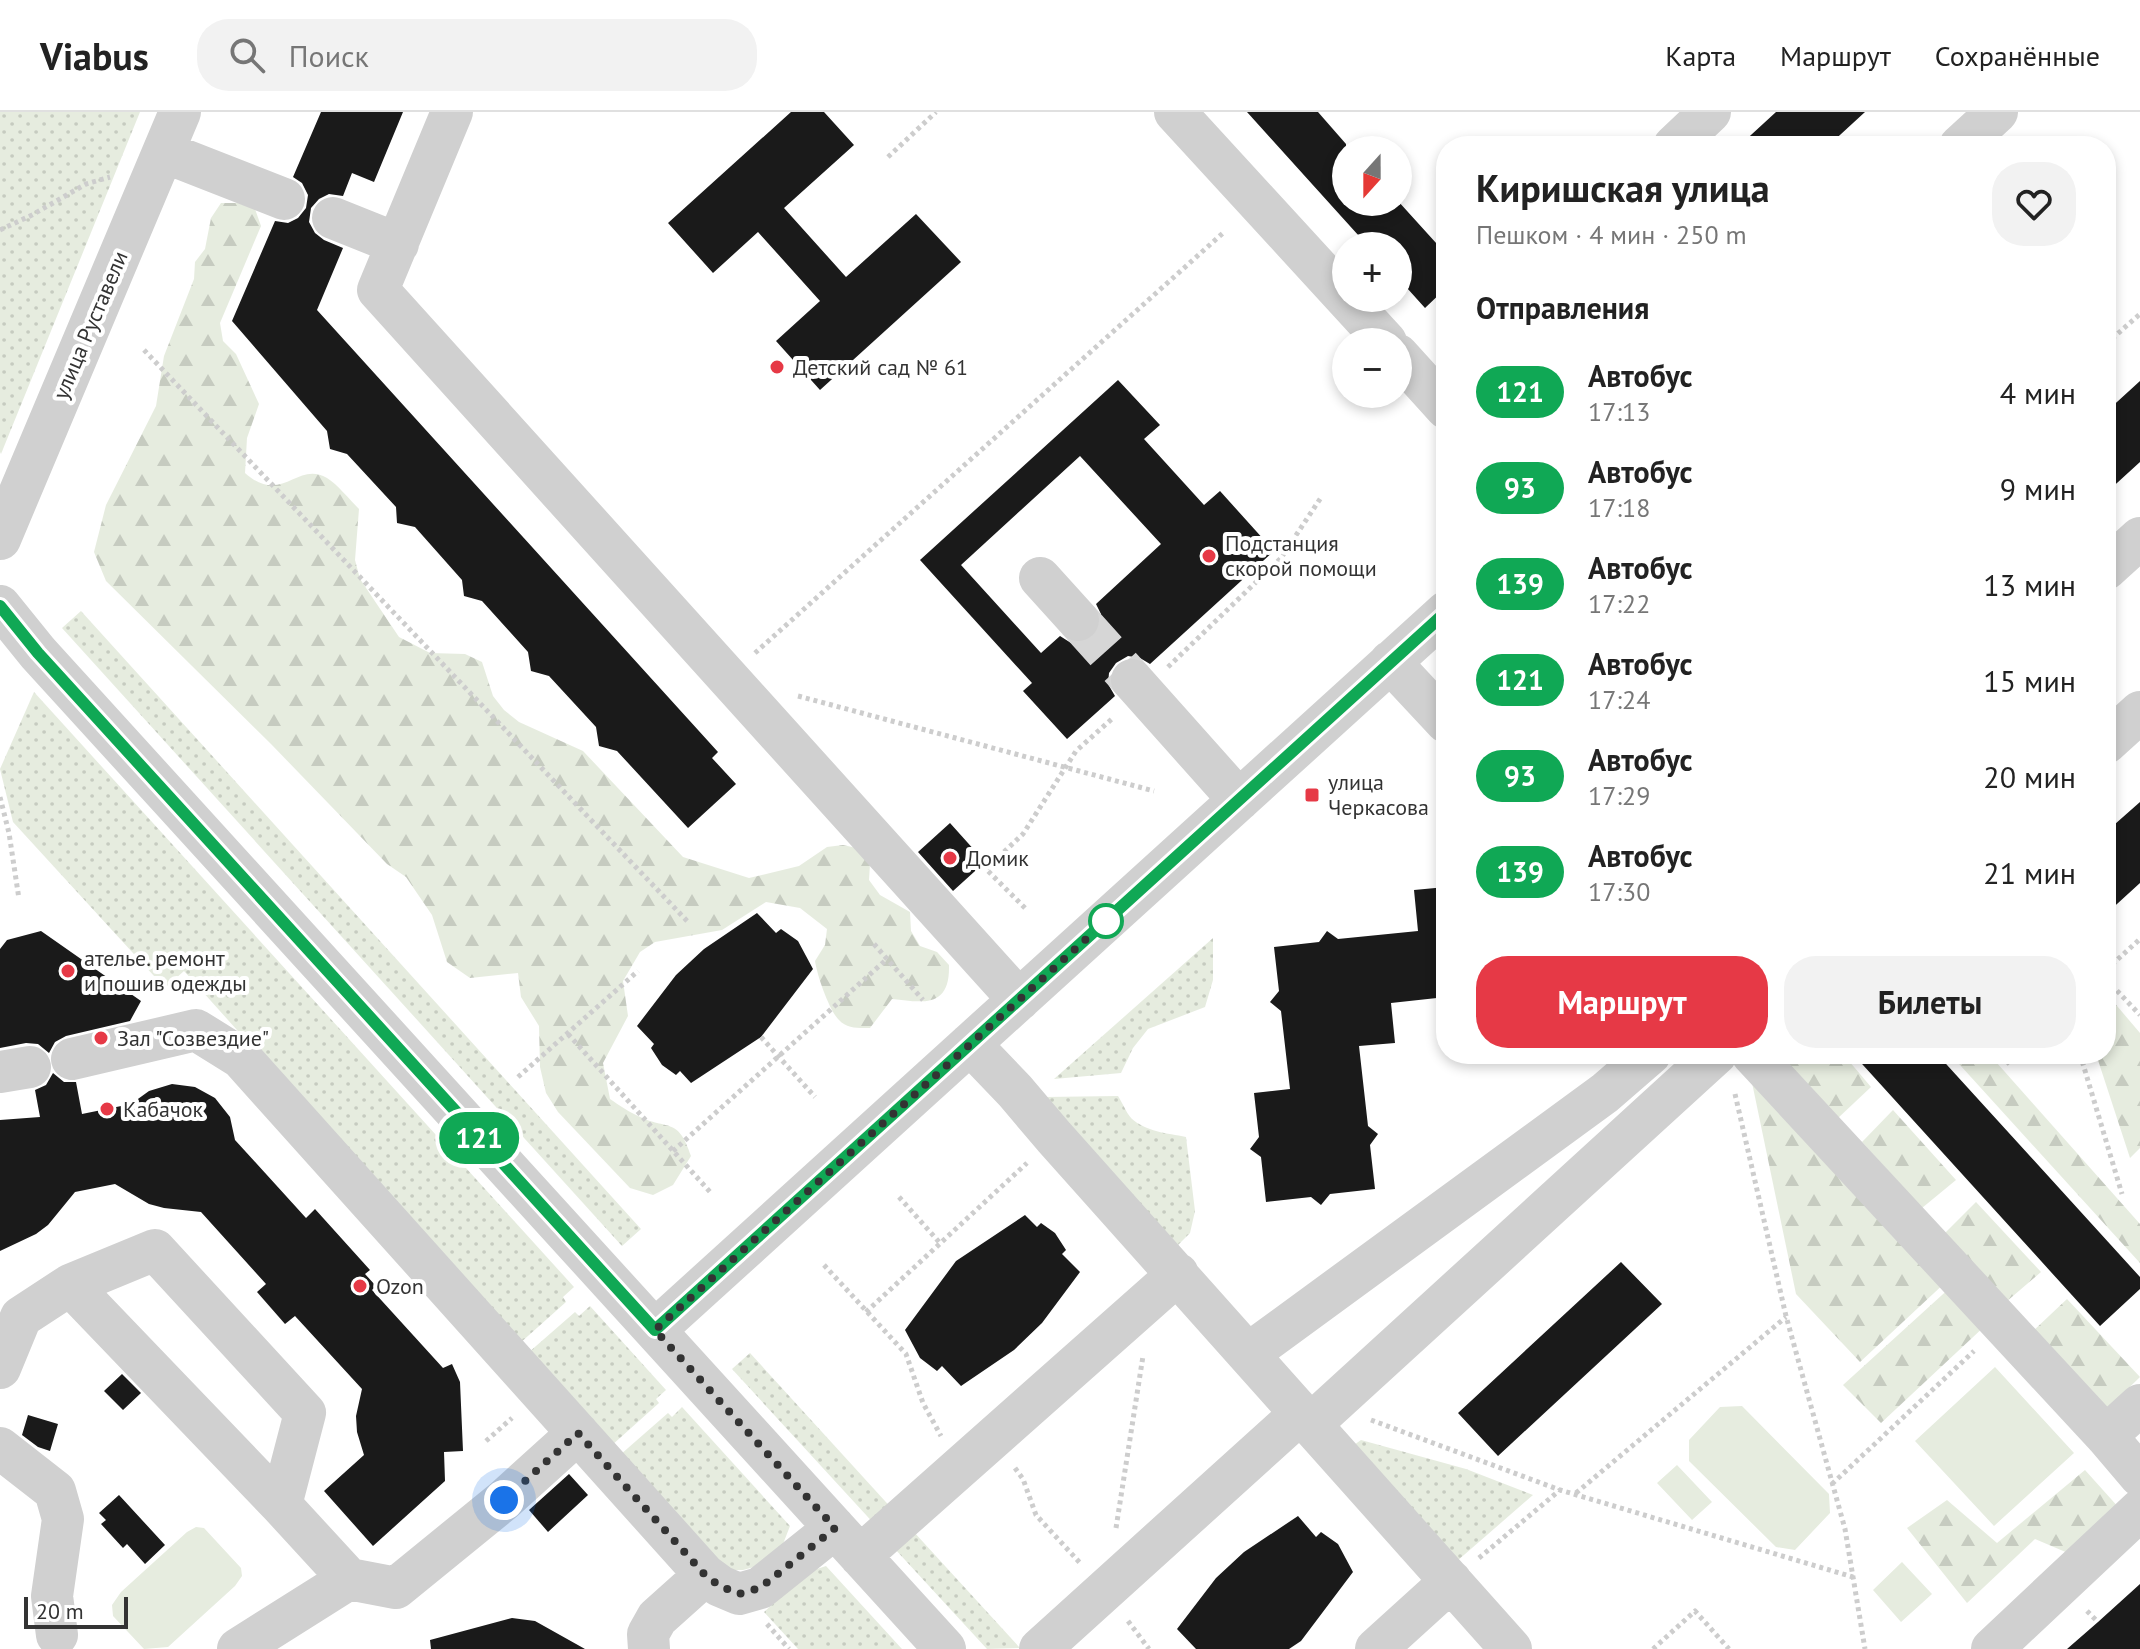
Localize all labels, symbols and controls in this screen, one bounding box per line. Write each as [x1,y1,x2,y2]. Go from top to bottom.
search box [197,19,757,91]
text: Viabus [40,31,149,80]
icon: search [225,33,269,77]
text: Поиск [289,36,369,75]
text: Карта [1665,37,1736,74]
text: Маршрут [1780,37,1891,74]
text: Сохранённые [1935,37,2100,74]
north arrow [1332,136,1412,216]
map controls [1332,136,1412,408]
button: heart [1992,162,2076,246]
text: Киришская улица [1476,163,1770,212]
text: Пешком · 4 мин · 250 m [1476,218,1747,251]
button: + [1332,232,1412,312]
street label: улица Руставели [46,247,134,403]
text: Отправления [1476,288,1649,327]
button: − [1332,328,1412,408]
place label: Детский сад № 61 [793,353,968,381]
text: Автобус [1588,356,1693,395]
marker: Детский сад № 61 [768,358,786,376]
text: 121 [1496,373,1544,410]
text: 4 мин [2000,373,2076,412]
text: 17:13 [1588,395,1650,428]
text: Автобус [1588,452,1693,491]
text: 93 [1504,469,1536,506]
text: 9 мин [2000,469,2076,508]
text: 17:18 [1588,491,1650,524]
place label: Подстанция скорой помощи [1225,529,1377,582]
marker: Подстанция скорой помощи [1200,547,1218,565]
text: Автобус [1588,548,1693,587]
text: 139 [1496,565,1544,602]
text: 13 мин [1983,565,2076,604]
text: 17:22 [1588,587,1650,620]
text: Автобус [1588,644,1693,683]
text: 121 [1496,661,1544,698]
text: 15 мин [1983,661,2076,700]
text: 17:24 [1588,683,1650,716]
text: Автобус [1588,740,1693,779]
text: 93 [1504,757,1536,794]
text: 20 мин [1983,757,2076,796]
place label: улица Черкасова [1328,768,1429,821]
text: 17:29 [1588,779,1650,812]
marker: улица Черкасова [1303,786,1321,804]
text: Автобус [1588,836,1693,875]
place label: Домик [966,844,1029,872]
marker: Домик [941,849,959,867]
text: 139 [1496,853,1544,890]
text: 21 мин [1983,853,2076,892]
text: 17:30 [1588,875,1650,908]
unlabelled marker [1089,904,1123,938]
place label: ателье. ремонт и пошив одежды [84,944,247,997]
button: Маршрут [1476,956,1768,1048]
button: Билеты [1784,956,2076,1048]
marker: ателье. ремонт и пошив одежды [59,962,77,980]
place label: Зал "Созвездие" [117,1024,269,1052]
marker: Зал "Созвездие" [92,1029,110,1047]
place label: Кабачок [123,1095,204,1123]
marker: Кабачок [98,1100,116,1118]
line badge: 121 [433,1112,525,1164]
text: 121 [455,1119,503,1156]
place label: Ozon [376,1272,424,1300]
marker: Ozon [351,1277,369,1295]
your location [484,1480,524,1520]
scale bar [24,1593,128,1629]
text: 20 m [36,1597,84,1625]

